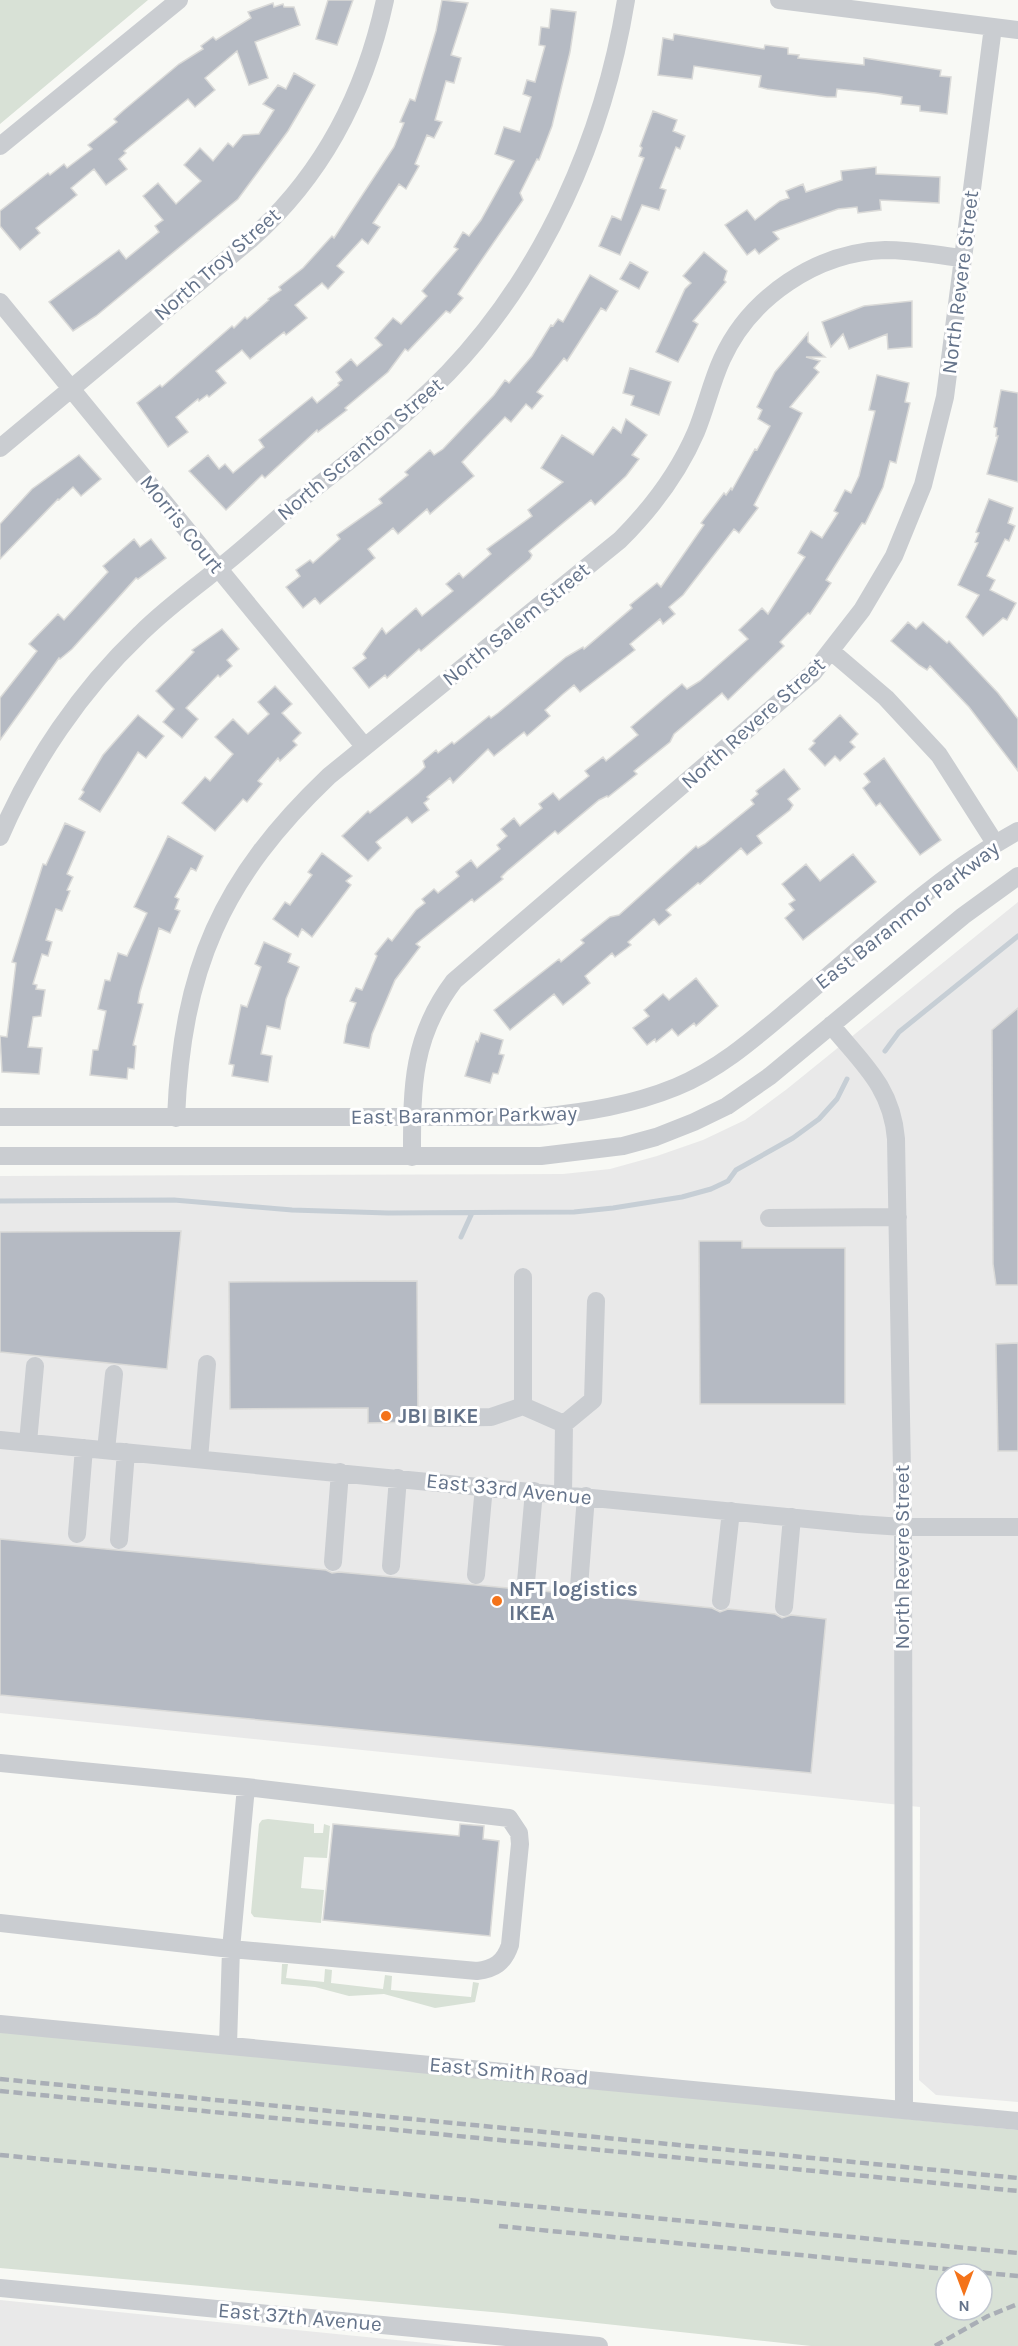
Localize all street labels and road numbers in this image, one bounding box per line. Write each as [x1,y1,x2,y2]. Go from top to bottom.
street label: North Revere Street [937,189,983,375]
street label: North Troy Street [149,203,285,325]
street label: North Scranton Street [272,373,448,525]
street label: Morris Court [135,470,229,578]
street label: North Salem Street [438,557,594,691]
street label: North Revere Street [676,652,830,794]
street label: East Baranmor Parkway [810,836,1004,994]
street label: East Baranmor Parkway [351,1101,578,1129]
street label: North Revere Street [890,1464,914,1649]
street label: East 33rd Avenue [425,1468,593,1510]
street label: East Smith Road [428,2052,590,2090]
street label: East 37th Avenue [217,2298,383,2336]

